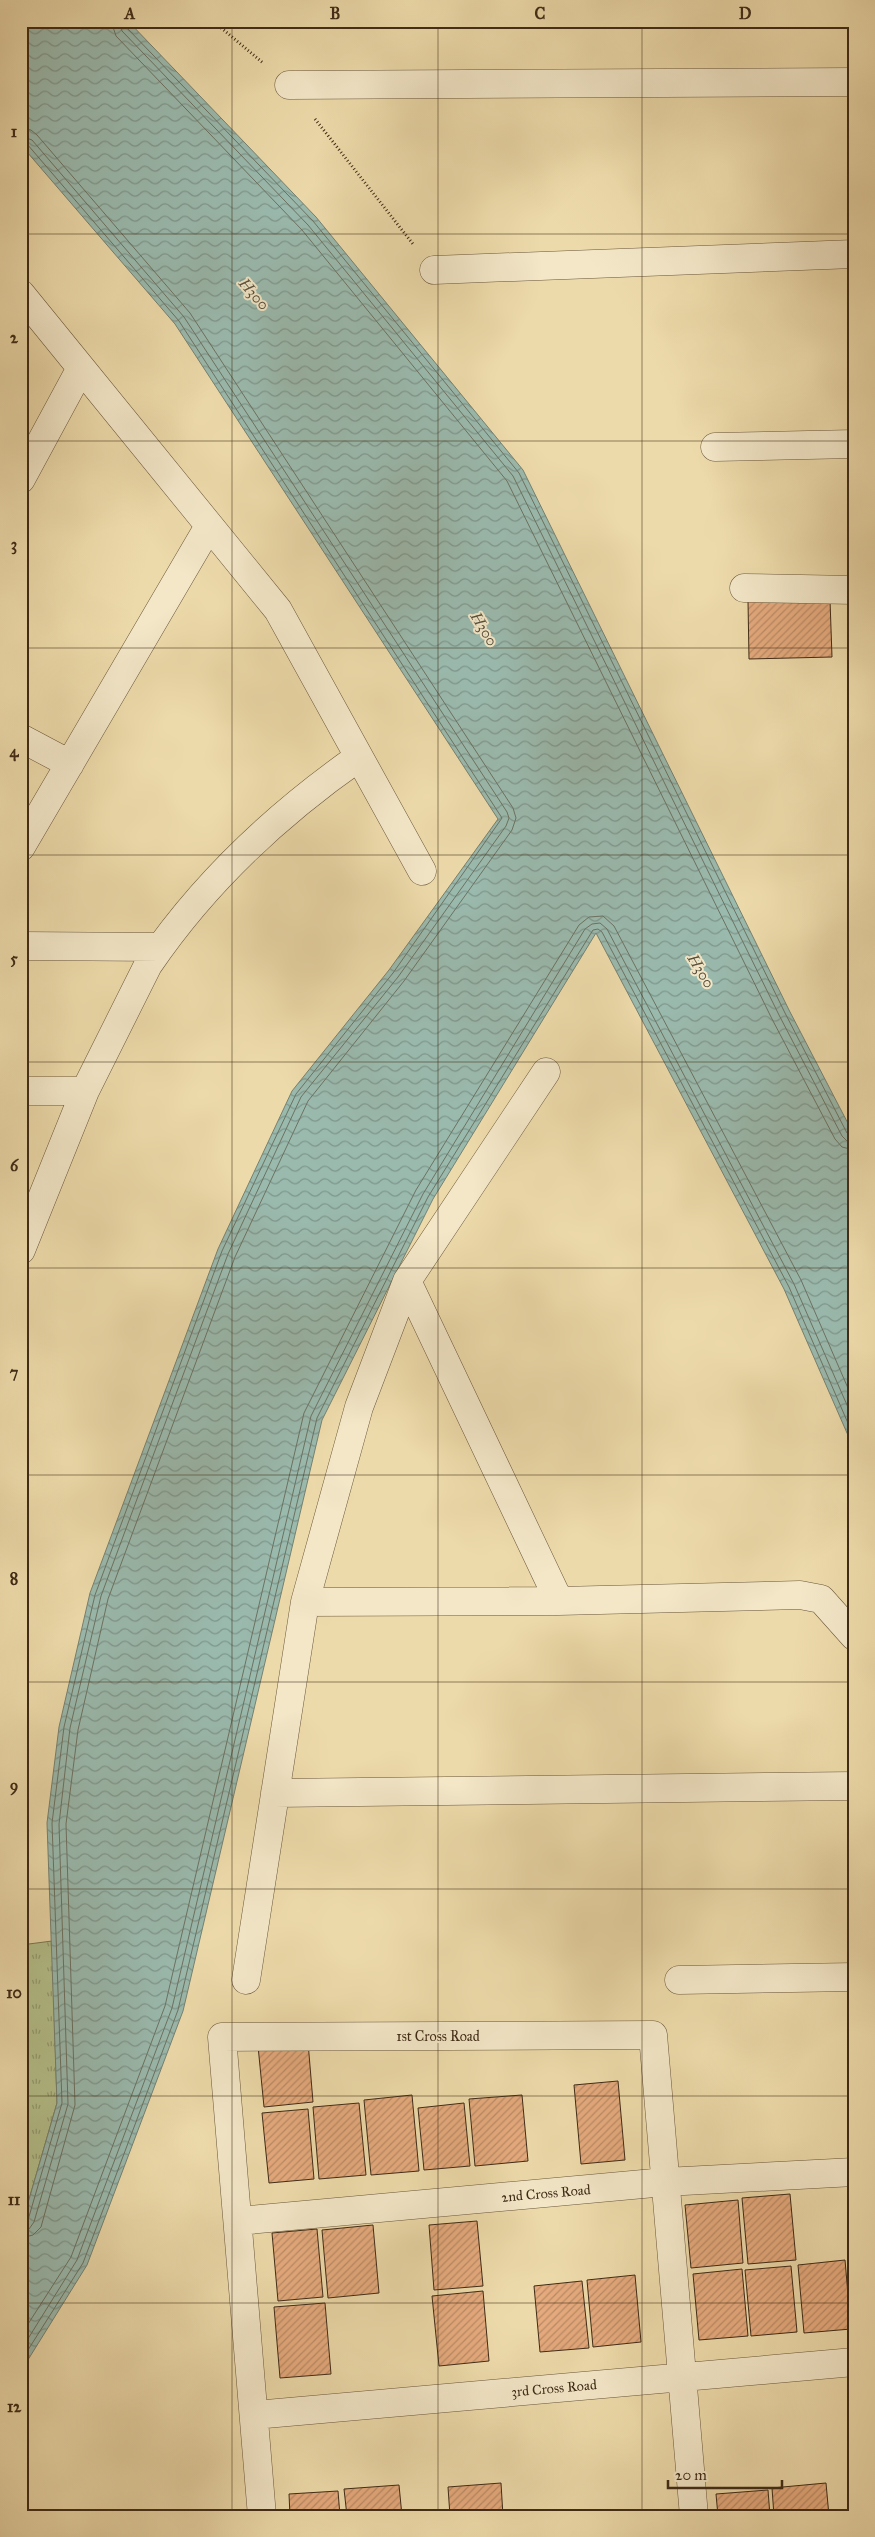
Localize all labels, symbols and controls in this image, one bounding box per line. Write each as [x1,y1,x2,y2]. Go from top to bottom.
text: A [124,4,136,23]
text: B [330,4,340,23]
text: C [535,4,546,23]
text: D [739,4,752,23]
text: 1 [11,122,18,141]
water label: H300 [234,274,273,314]
text: 2 [10,328,19,347]
text: 3 [11,535,17,555]
water label: H300 [466,608,501,649]
text: 4 [10,742,20,762]
text: 5 [10,949,18,968]
water label: H300 [683,950,718,991]
text: 6 [10,1156,19,1175]
text: 7 [10,1363,19,1382]
text: 8 [10,1569,18,1588]
text: 9 [10,1776,18,1796]
text: 10 [6,1983,22,2002]
street label: 1st Cross Road [396,2028,480,2045]
street label: 2nd Cross Road [501,2181,591,2206]
text: 11 [8,2190,21,2209]
street label: 3rd Cross Road [511,2376,598,2401]
text: 12 [7,2397,22,2416]
scale bar [668,2457,781,2489]
text: 20 m [675,2466,707,2484]

